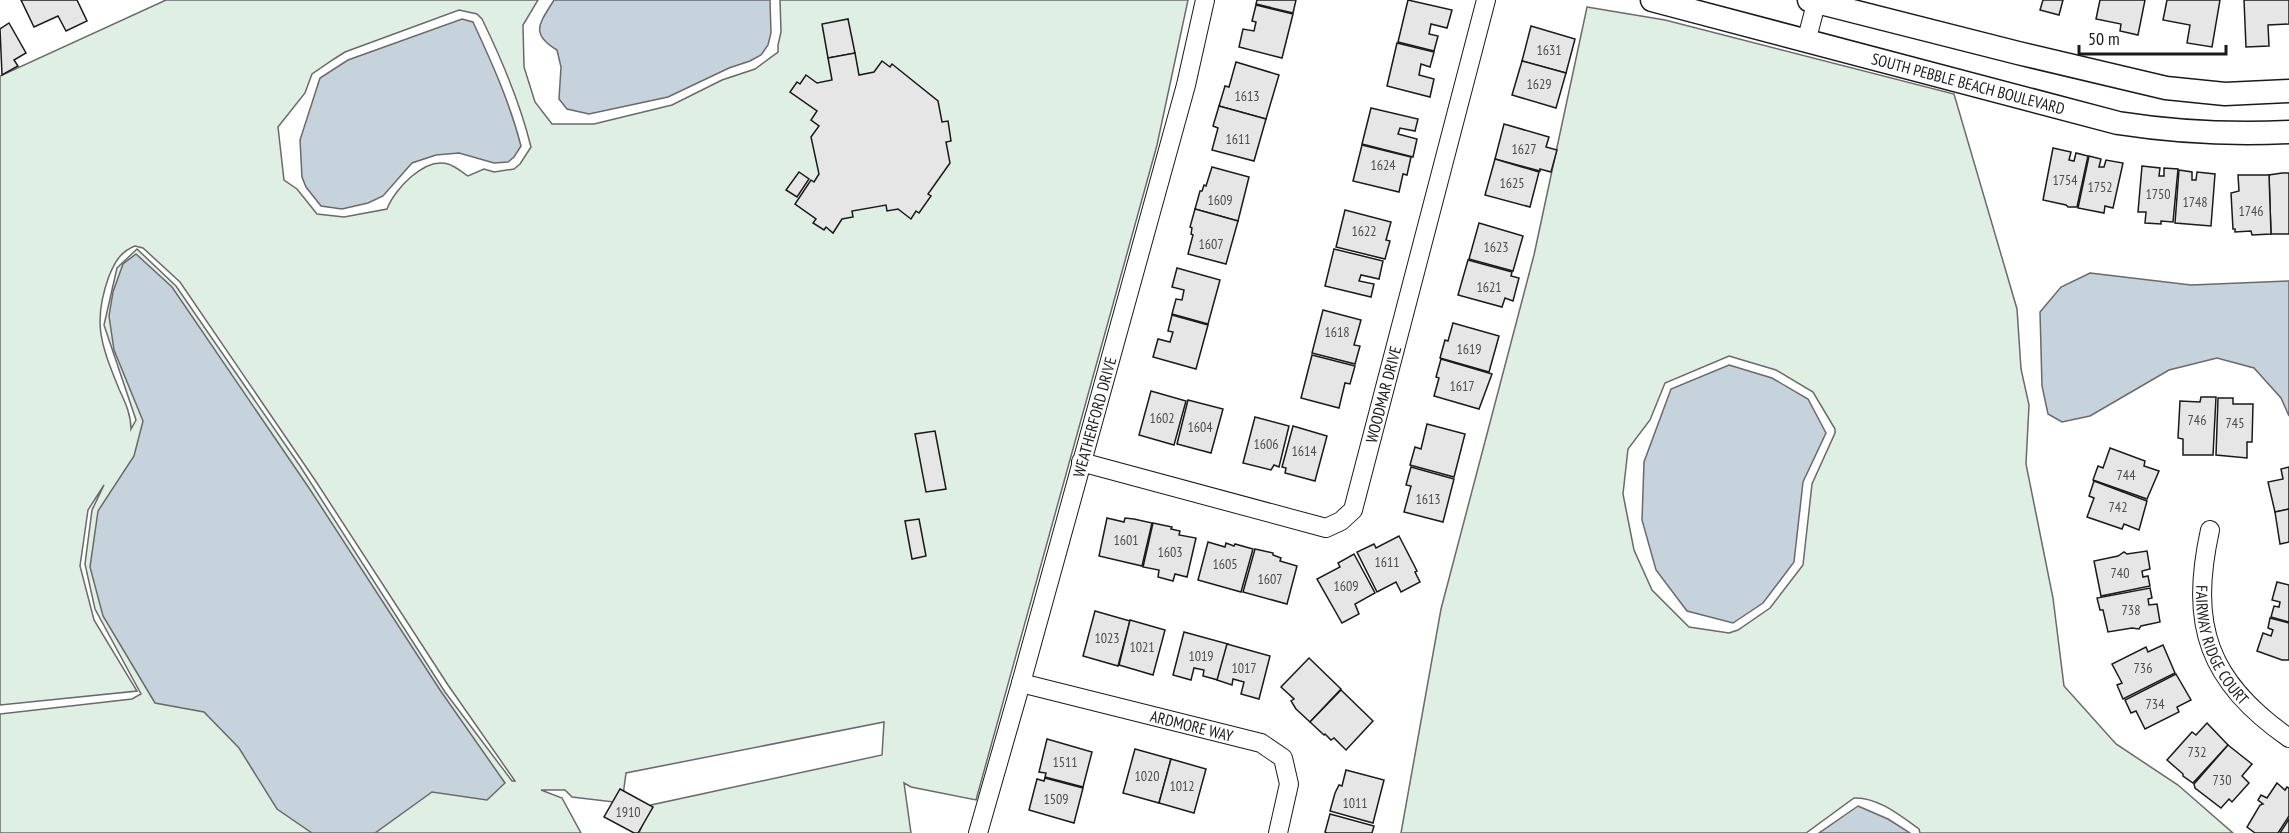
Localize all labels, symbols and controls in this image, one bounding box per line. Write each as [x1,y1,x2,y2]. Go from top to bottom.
scale bar [2079,18,2226,56]
text: 50 m [2088,27,2120,50]
house number: 1631 [1536,41,1562,59]
street label: SOUTH PEBBLE BEACH BOULEVARD [1869,48,2067,119]
house number: 1629 [1526,75,1552,93]
house number: 1613 [1234,87,1260,105]
house number: 1611 [1225,130,1251,148]
house number: 1627 [1511,140,1537,158]
house number: 1624 [1370,156,1396,174]
house number: 1754 [2052,171,2078,189]
house number: 1625 [1499,174,1525,192]
house number: 1752 [2087,178,2113,196]
house number: 1750 [2145,185,2171,203]
house number: 1609 [1207,191,1233,209]
house number: 1748 [2182,193,2208,211]
house number: 1746 [2238,202,2264,220]
house number: 1622 [1351,222,1377,240]
house number: 1607 [1198,235,1224,253]
house number: 1623 [1483,238,1509,256]
house number: 1621 [1476,278,1502,296]
house number: 1618 [1324,323,1350,341]
house number: 1619 [1456,340,1482,358]
street label: WOODMAR DRIVE [1361,344,1405,445]
street label: WEATHERFORD DRIVE [1068,355,1121,479]
house number: 1617 [1449,377,1475,395]
house number: 1602 [1149,409,1175,427]
house number: 746 [2188,411,2206,429]
house number: 745 [2226,414,2244,432]
house number: 1604 [1187,418,1213,436]
house number: 1606 [1253,435,1279,453]
house number: 1614 [1291,442,1317,460]
house number: 744 [2117,466,2136,484]
house number: 1613 [1415,490,1441,508]
house number: 742 [2109,498,2127,516]
house number: 1601 [1113,531,1139,549]
house number: 1603 [1157,543,1183,561]
house number: 1611 [1374,553,1400,571]
house number: 1605 [1212,555,1238,573]
house number: 740 [2111,564,2129,582]
house number: 1607 [1257,570,1283,588]
house number: 1609 [1333,577,1359,595]
street label: FAIRWAY RIDGE COURT [2192,585,2253,709]
house number: 738 [2122,601,2140,619]
house number: 1023 [1094,629,1120,647]
house number: 1021 [1129,638,1155,656]
house number: 1019 [1188,647,1214,665]
house number: 1017 [1231,659,1257,677]
house number: 736 [2134,659,2152,677]
house number: 734 [2146,695,2165,713]
street label: ARDMORE WAY [1148,706,1236,746]
house number: 732 [2188,743,2206,761]
house number: 1511 [1052,753,1078,771]
house number: 1020 [1134,767,1160,785]
house number: 730 [2213,771,2231,789]
house number: 1012 [1169,777,1195,795]
house number: 1509 [1043,790,1069,808]
house number: 1011 [1342,794,1368,812]
house number: 1910 [615,803,641,821]

